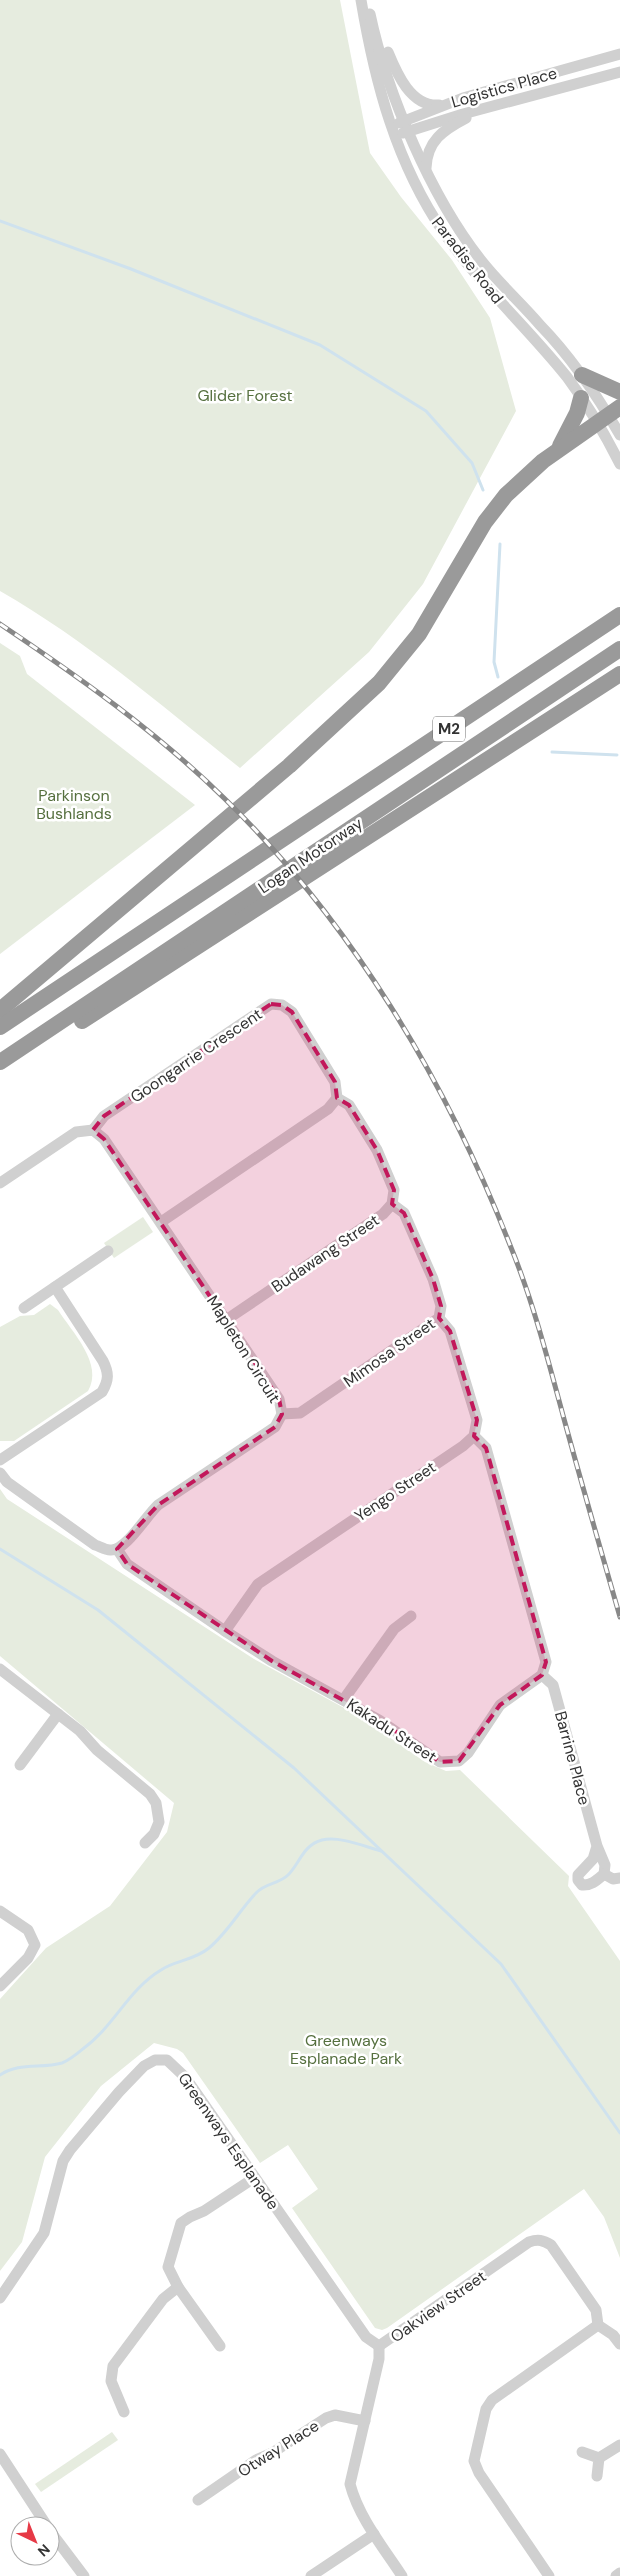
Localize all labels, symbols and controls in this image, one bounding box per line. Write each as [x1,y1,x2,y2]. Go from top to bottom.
street label: Logistics Place [449,62,559,113]
street label: Paradise Road [427,213,508,308]
park label: Glider Forest [197,385,293,406]
road number: M2 [433,716,465,742]
park label: Parkinson Bushlands [36,785,112,824]
street label: Logan Motorway [254,813,367,898]
street label: Goongarrie Crescent [126,1003,266,1107]
street label: Budawang Street [267,1210,383,1297]
street label: Mapleton Circuit [202,1292,285,1407]
street label: Mimosa Street [339,1313,439,1392]
street label: Yengo Street [351,1456,440,1526]
street label: Kakadu Street [343,1694,441,1767]
street label: Barrine Place [550,1709,595,1807]
park label: Greenways Esplanade Park [290,2030,402,2069]
street label: Greenways Esplanade [173,2069,284,2214]
street label: Oakview Street [386,2266,490,2347]
street label: Otway Place [234,2415,323,2482]
north arrow [10,2516,60,2566]
text: N [34,2540,54,2561]

